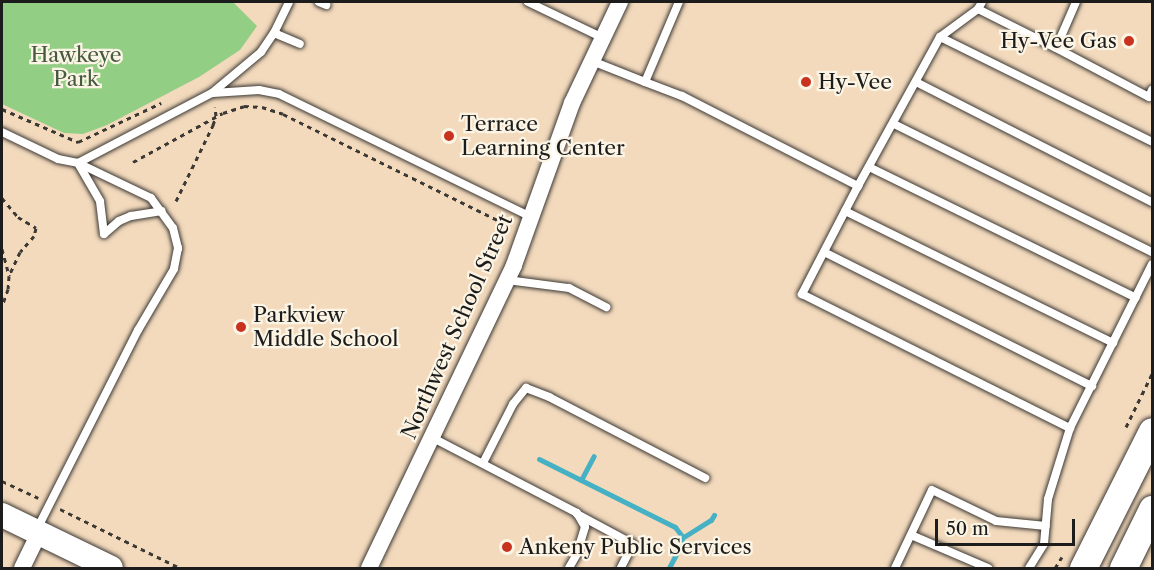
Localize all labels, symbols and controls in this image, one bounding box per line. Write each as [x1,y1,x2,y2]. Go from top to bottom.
place label: Hy-Vee Gas [1000,28,1117,54]
marker: Hy-Vee Gas [1122,34,1136,48]
park label: Hawkeye Park [30,42,122,92]
place label: Hy-Vee [818,69,892,95]
marker: Hy-Vee [799,75,813,89]
place label: Terrace Learning Center [461,111,625,161]
marker: Terrace Learning Center [442,129,456,143]
street label: Northwest School Street [396,211,518,443]
place label: Parkview Middle School [253,302,398,352]
marker: Parkview Middle School [234,320,248,334]
scale bar [938,507,1078,545]
text: 50 m [946,518,989,540]
place label: Ankeny Public Services [519,534,752,560]
marker: Ankeny Public Services [500,540,514,554]

